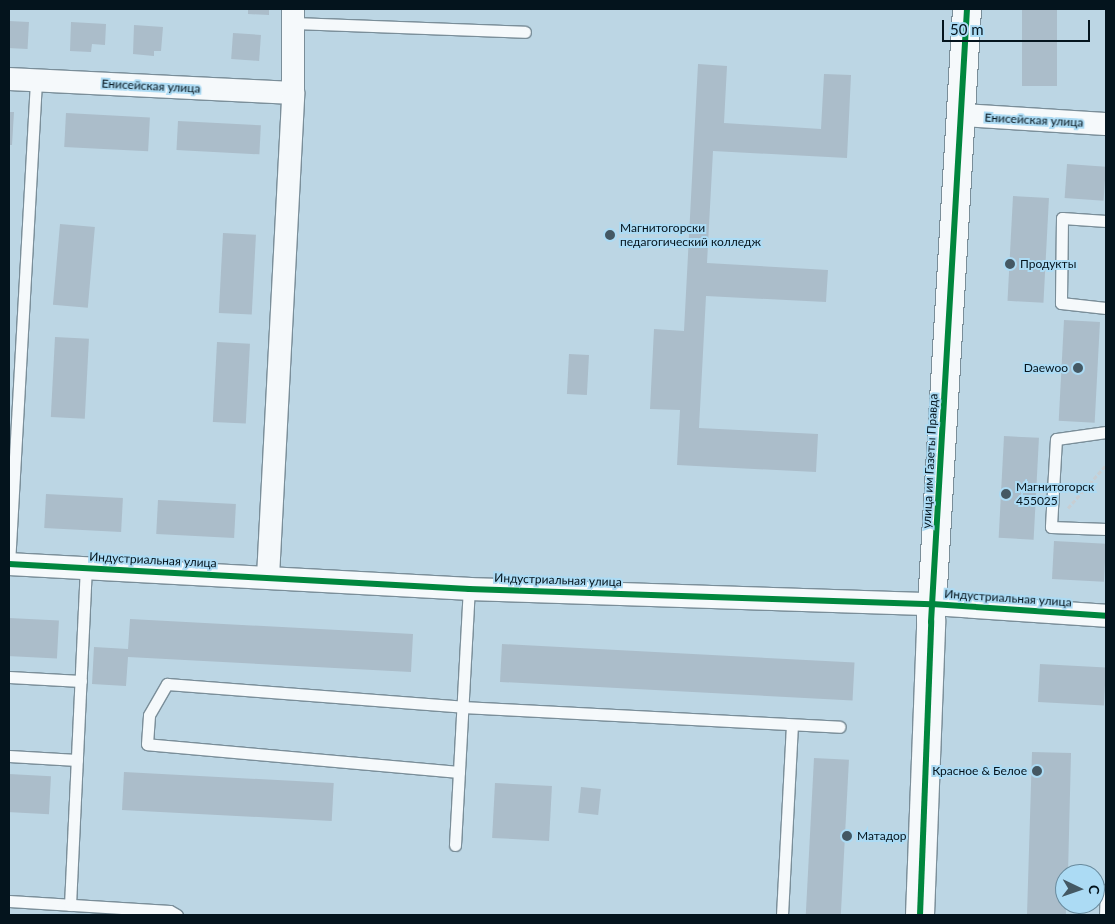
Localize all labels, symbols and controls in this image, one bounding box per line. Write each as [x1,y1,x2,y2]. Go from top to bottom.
scale bar [945,10,1092,42]
text: 50 m [950,20,984,38]
street label: Енисейская улица [101,76,201,96]
street label: Енисейская улица [984,110,1084,130]
place label: Магнитогорски педагогический колледж [620,221,761,249]
marker: Магнитогорски педагогический колледж [604,229,616,241]
place label: Продукты [1020,257,1076,271]
marker: Продукты [1004,258,1016,270]
place label: Daewoo [1024,361,1068,375]
marker: Daewoo [1072,362,1084,374]
street label: улица им Газеты Правда [919,393,941,529]
place label: Магнитогорск 455025 [1016,480,1094,508]
marker: Магнитогорск 455025 [1000,488,1012,500]
street label: Индустриальная улица [89,549,217,571]
street label: Индустриальная улица [494,571,622,589]
street label: Индустриальная улица [944,586,1072,610]
place label: Красное & Белое [932,764,1027,778]
marker: Красное & Белое [1031,765,1043,777]
place label: Матадор [857,829,907,843]
marker: Матадор [841,830,853,842]
north arrow [1055,864,1105,914]
text: С [1086,885,1103,895]

